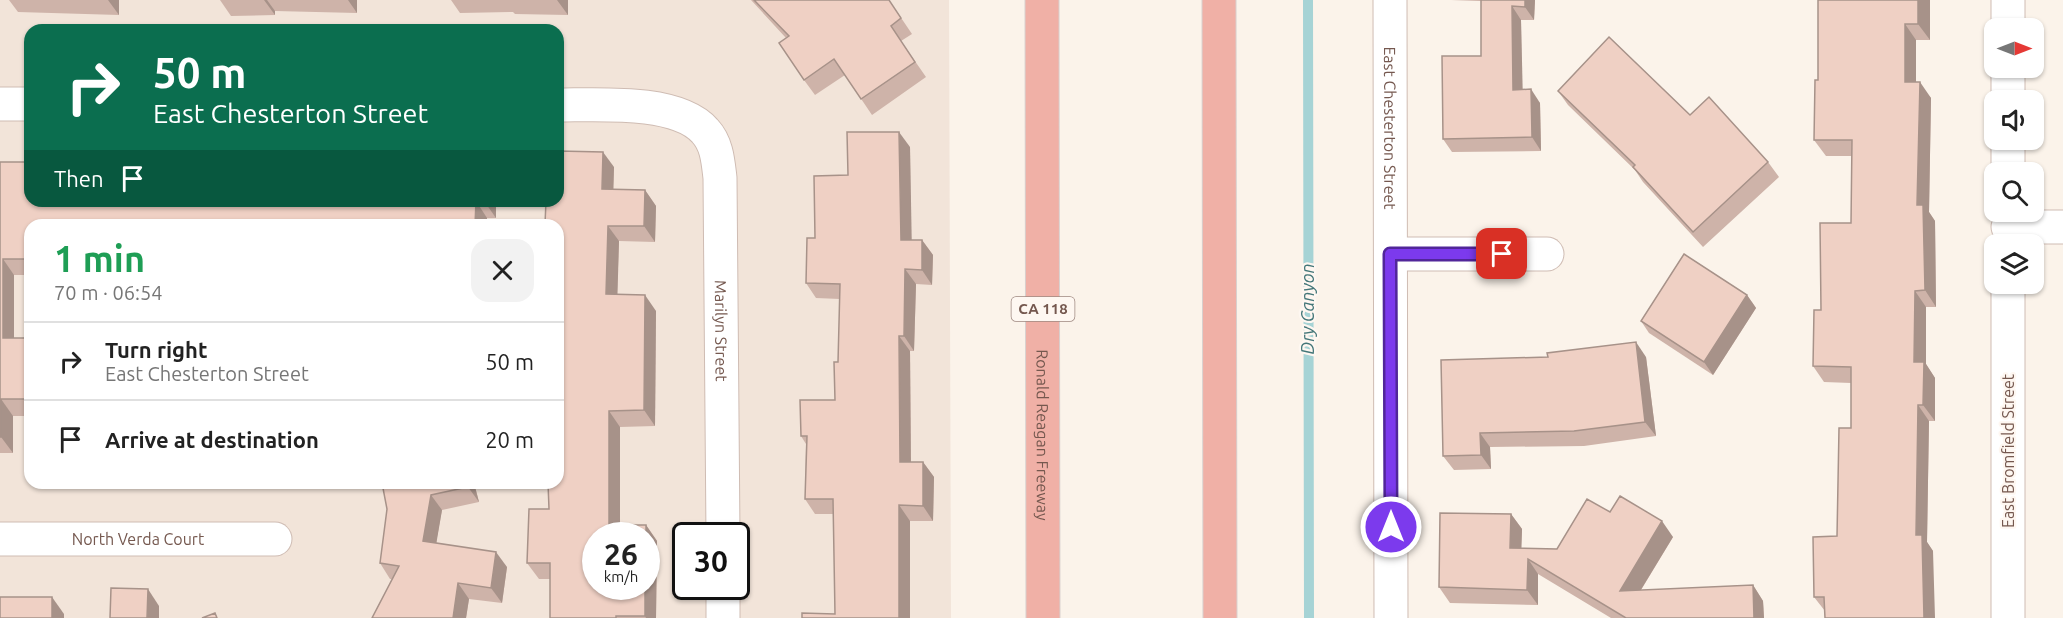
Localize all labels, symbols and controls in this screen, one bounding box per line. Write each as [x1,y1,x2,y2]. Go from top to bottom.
north arrow [1984,18,2044,78]
map controls [1984,18,2044,294]
street label: East Chesterton Street [1381,46,1399,210]
icon: right [54,48,132,126]
text: 50 m [153,49,247,96]
button: sound [1984,90,2044,150]
text: East Chesterton Street [153,98,428,128]
icon: arrive [116,162,149,195]
button: search [1984,162,2044,222]
text: Then [54,166,104,191]
pin [1476,228,1527,279]
button: layers [1984,234,2044,294]
icon: arrive [1485,237,1518,270]
text: 1 min [54,238,145,279]
button: close [471,239,534,302]
water label: Dry Canyon [1297,264,1317,354]
street label: Marilyn Street [712,280,731,382]
text: 70 m · 06:54 [54,281,163,304]
road number: CA 118 [1012,297,1074,321]
text: Turn right [105,337,207,362]
icon: right [54,345,87,378]
text: 50 m [485,349,534,374]
street label: Ronald Reagan Freeway [1034,349,1052,521]
text: East Chesterton Street [105,362,309,385]
street label: East Bromfield Street [1999,373,2017,528]
icon: arrive [54,423,87,456]
text: Arrive at destination [105,427,319,452]
text: 20 m [485,427,534,452]
position arrow [1359,495,1423,559]
speed limit sign: 30 [672,522,750,600]
street label: North Verda Court [72,530,205,548]
text: 26 [604,537,638,571]
text: km/h [604,568,638,585]

